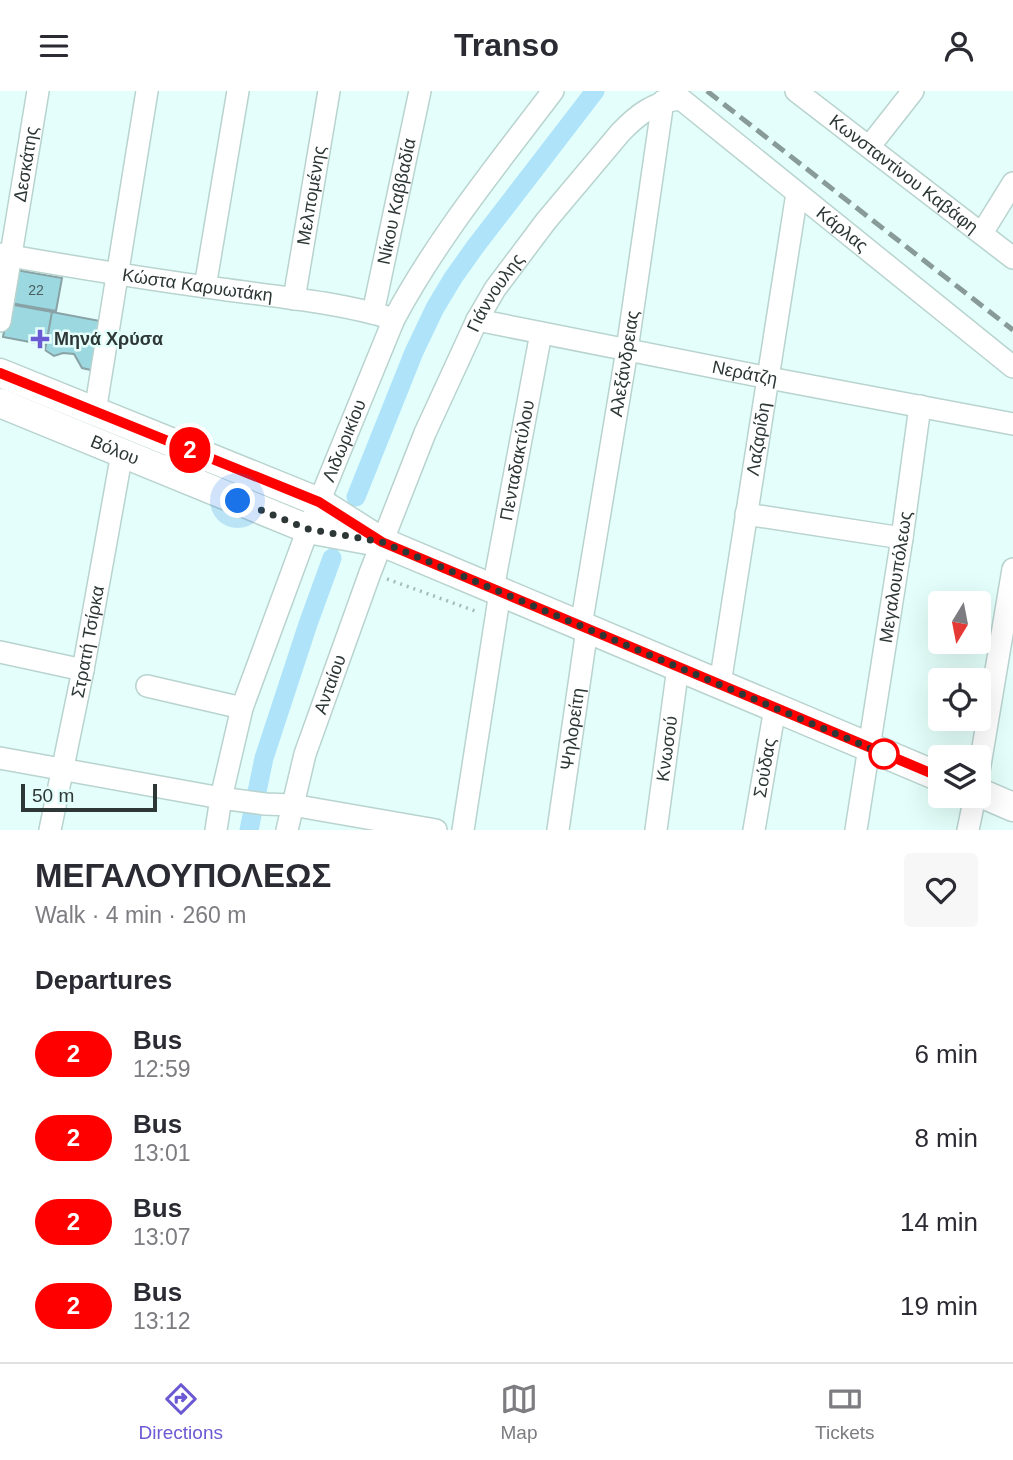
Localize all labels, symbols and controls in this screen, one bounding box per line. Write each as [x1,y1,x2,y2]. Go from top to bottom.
icon: menu [35,27,73,65]
text: Transo [454,27,559,63]
icon: person [940,27,978,65]
street label: Κωνσταντίνου Καβάφη [826,111,982,237]
street label: Δεσκάτης [10,125,42,203]
street label: Νίκου Καββαδία [374,137,420,266]
street label: Μελπομένης [293,144,330,247]
street label: Κάρλας [813,203,872,256]
street label: Γιάννουλης [463,250,528,335]
street label: Κώστα Καρυωτάκη [121,265,274,306]
house number: 22 [28,282,44,298]
street label: Αλεξάνδρειας [606,309,643,418]
place label: Μηνά Χρύσα [54,329,163,349]
marker: Μηνά Χρύσα [32,331,48,347]
street label: Νεράτζη [710,357,779,389]
street label: Λιδωρικίου [318,397,370,485]
street label: Πενταδακτύλου [496,398,538,522]
street label: Λαζαρίδη [743,401,774,477]
line badge: 2 [167,427,213,473]
street label: Βόλου [88,431,142,469]
text: 2 [183,436,197,463]
your location [220,483,255,518]
street label: Μεγαλουπόλεως [876,510,916,644]
street label: Στρατή Τσίρκα [68,584,108,700]
north arrow [928,591,990,655]
map controls [928,591,991,808]
street label: Ανταίου [310,652,350,717]
button: locate [928,668,991,731]
street label: Ψηλορείτη [557,686,588,772]
street label: Κνωσού [653,715,681,783]
street label: Σούδας [750,736,780,799]
unlabelled marker [869,739,899,769]
button: layers [928,745,991,808]
scale bar [21,781,158,813]
text: 50 m [32,785,74,806]
button: heart [904,853,978,927]
text: ΜΕΓΑΛΟΥΠΟΛΕΩΣ [35,857,331,894]
text: Walk · 4 min · 260 m [35,902,246,928]
text: Departures [35,965,172,995]
text: Bus [133,1025,182,1055]
text: 6 min [914,1039,978,1069]
text: 2 [67,1040,80,1067]
text: 12:59 [133,1056,191,1082]
text: Bus [133,1109,182,1139]
text: 8 min [914,1123,978,1153]
text: 2 [67,1124,80,1151]
text: 13:01 [133,1140,191,1166]
text: Bus [133,1193,182,1223]
text: 14 min [900,1207,978,1237]
text: 2 [67,1208,80,1235]
text: 13:07 [133,1224,191,1250]
text: Bus [133,1277,182,1307]
text: 19 min [900,1291,978,1321]
text: 2 [67,1292,80,1319]
text: 13:12 [133,1308,191,1334]
tab: Directions [139,1380,223,1444]
tab: Map [500,1380,538,1444]
tab: Tickets [815,1380,874,1444]

